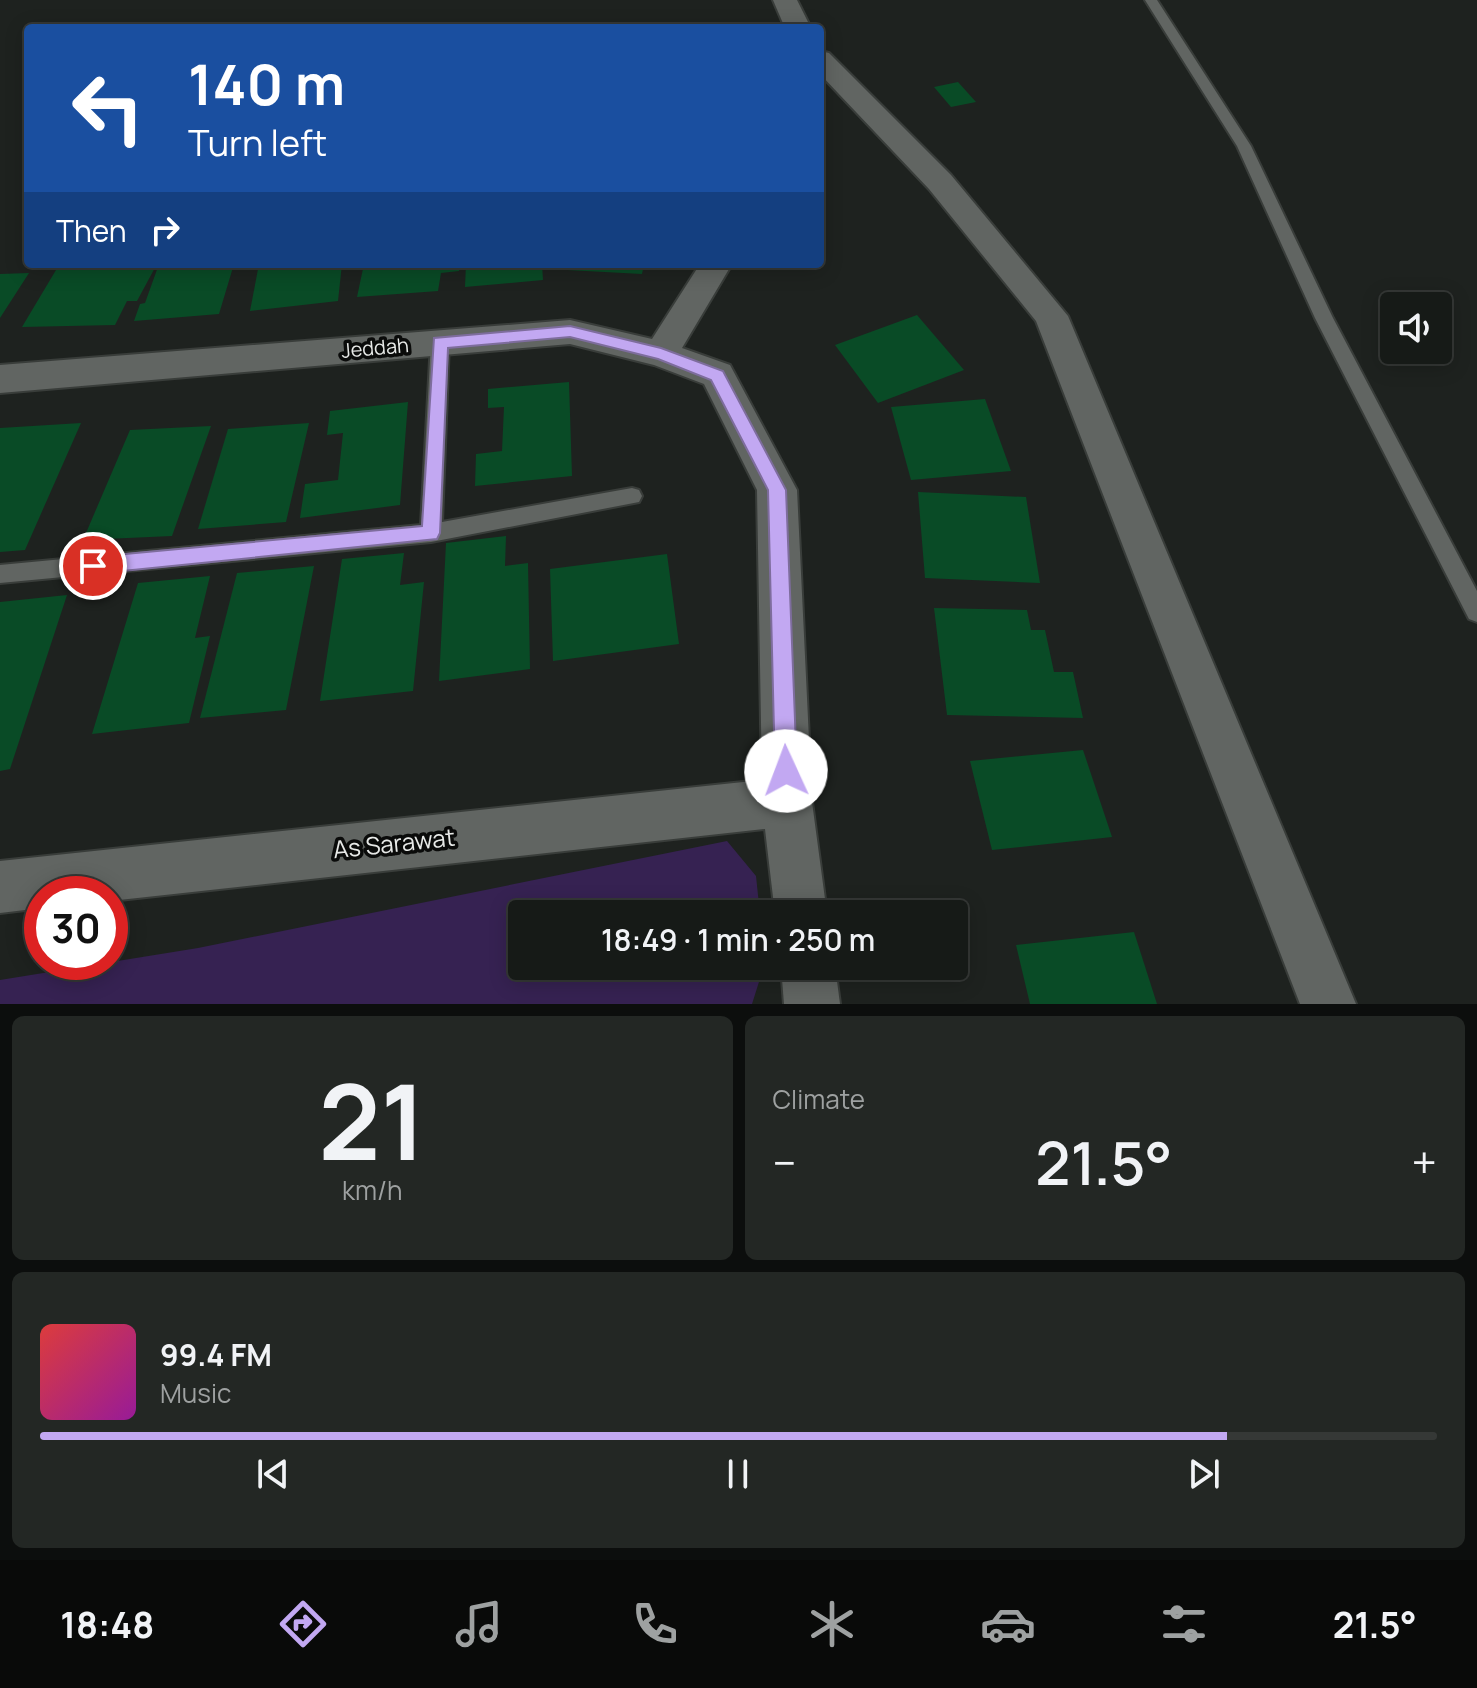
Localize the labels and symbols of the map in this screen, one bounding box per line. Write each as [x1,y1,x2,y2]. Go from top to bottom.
street label: Jeddah [340,331,410,364]
pin [59,532,127,600]
position arrow [744,729,828,813]
street label: As Sarawat [331,820,456,865]
speed limit sign: 30 [24,876,128,980]

